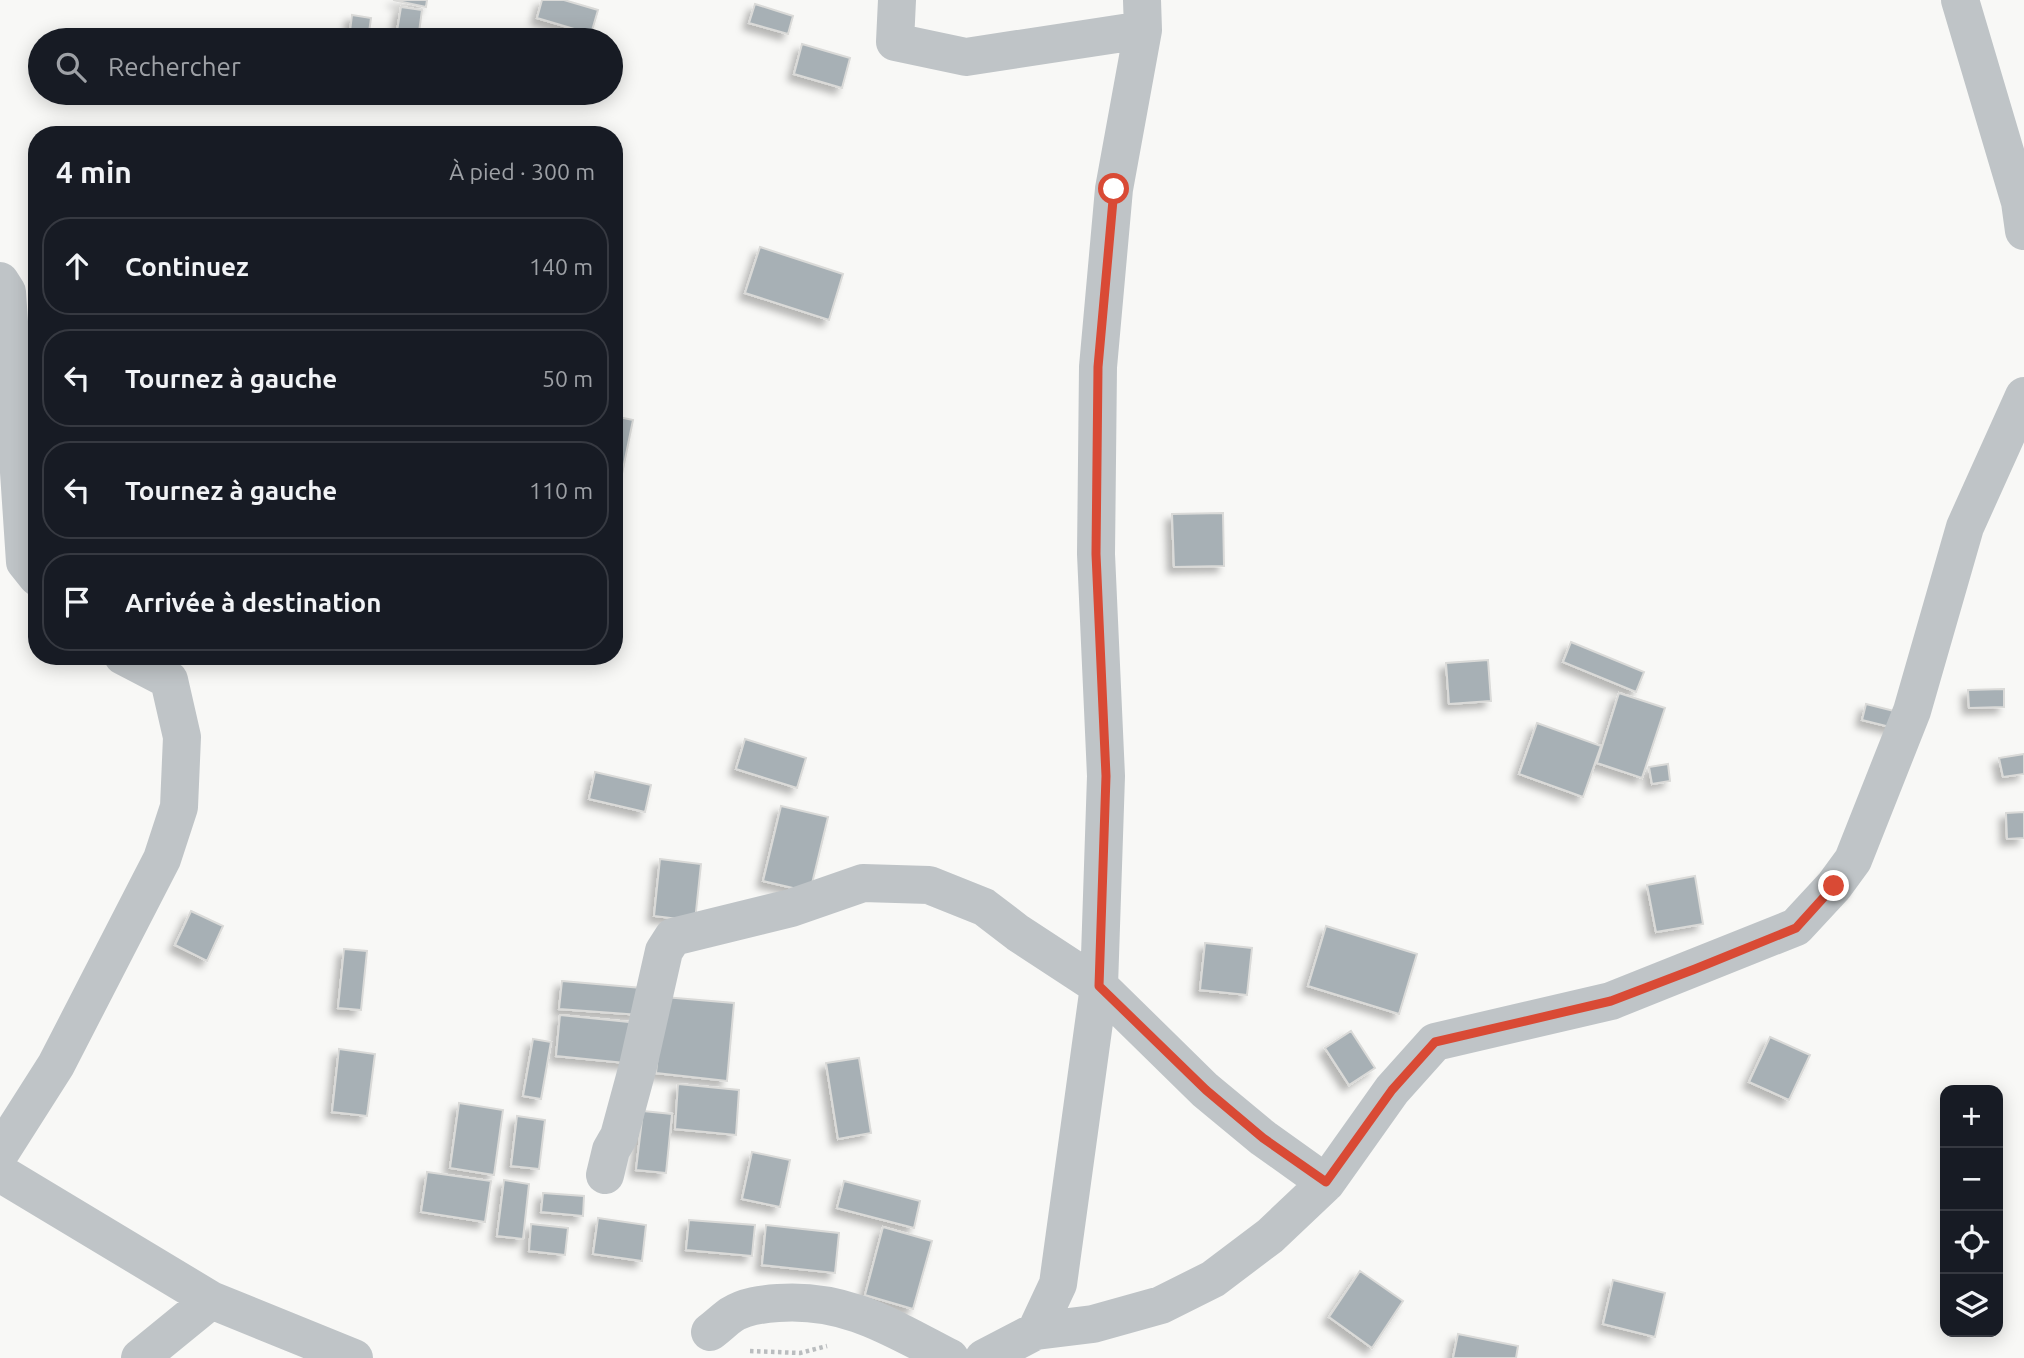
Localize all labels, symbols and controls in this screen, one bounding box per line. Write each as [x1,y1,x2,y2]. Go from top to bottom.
search box [28,28,623,105]
icon: search [52,48,90,86]
text: Rechercher [108,52,241,81]
text: 4 min [56,155,132,189]
text: À pied · 300 m [449,159,595,184]
route start [1098,173,1129,204]
icon: ahead [58,247,96,285]
text: Continuez [125,252,249,281]
text: 140 m [529,254,593,279]
icon: left [58,359,96,397]
text: Tournez à gauche [125,364,337,393]
text: 50 m [542,366,593,391]
icon: left [58,471,96,509]
text: Tournez à gauche [125,476,337,505]
text: 110 m [529,478,593,503]
icon: arrive [58,583,96,621]
text: Arrivée à destination [125,588,381,617]
route end [1818,870,1849,901]
map controls [1940,1085,2003,1337]
button: + [1940,1085,2003,1148]
button: − [1940,1148,2003,1211]
button: locate [1940,1211,2003,1274]
button: layers [1940,1274,2003,1337]

